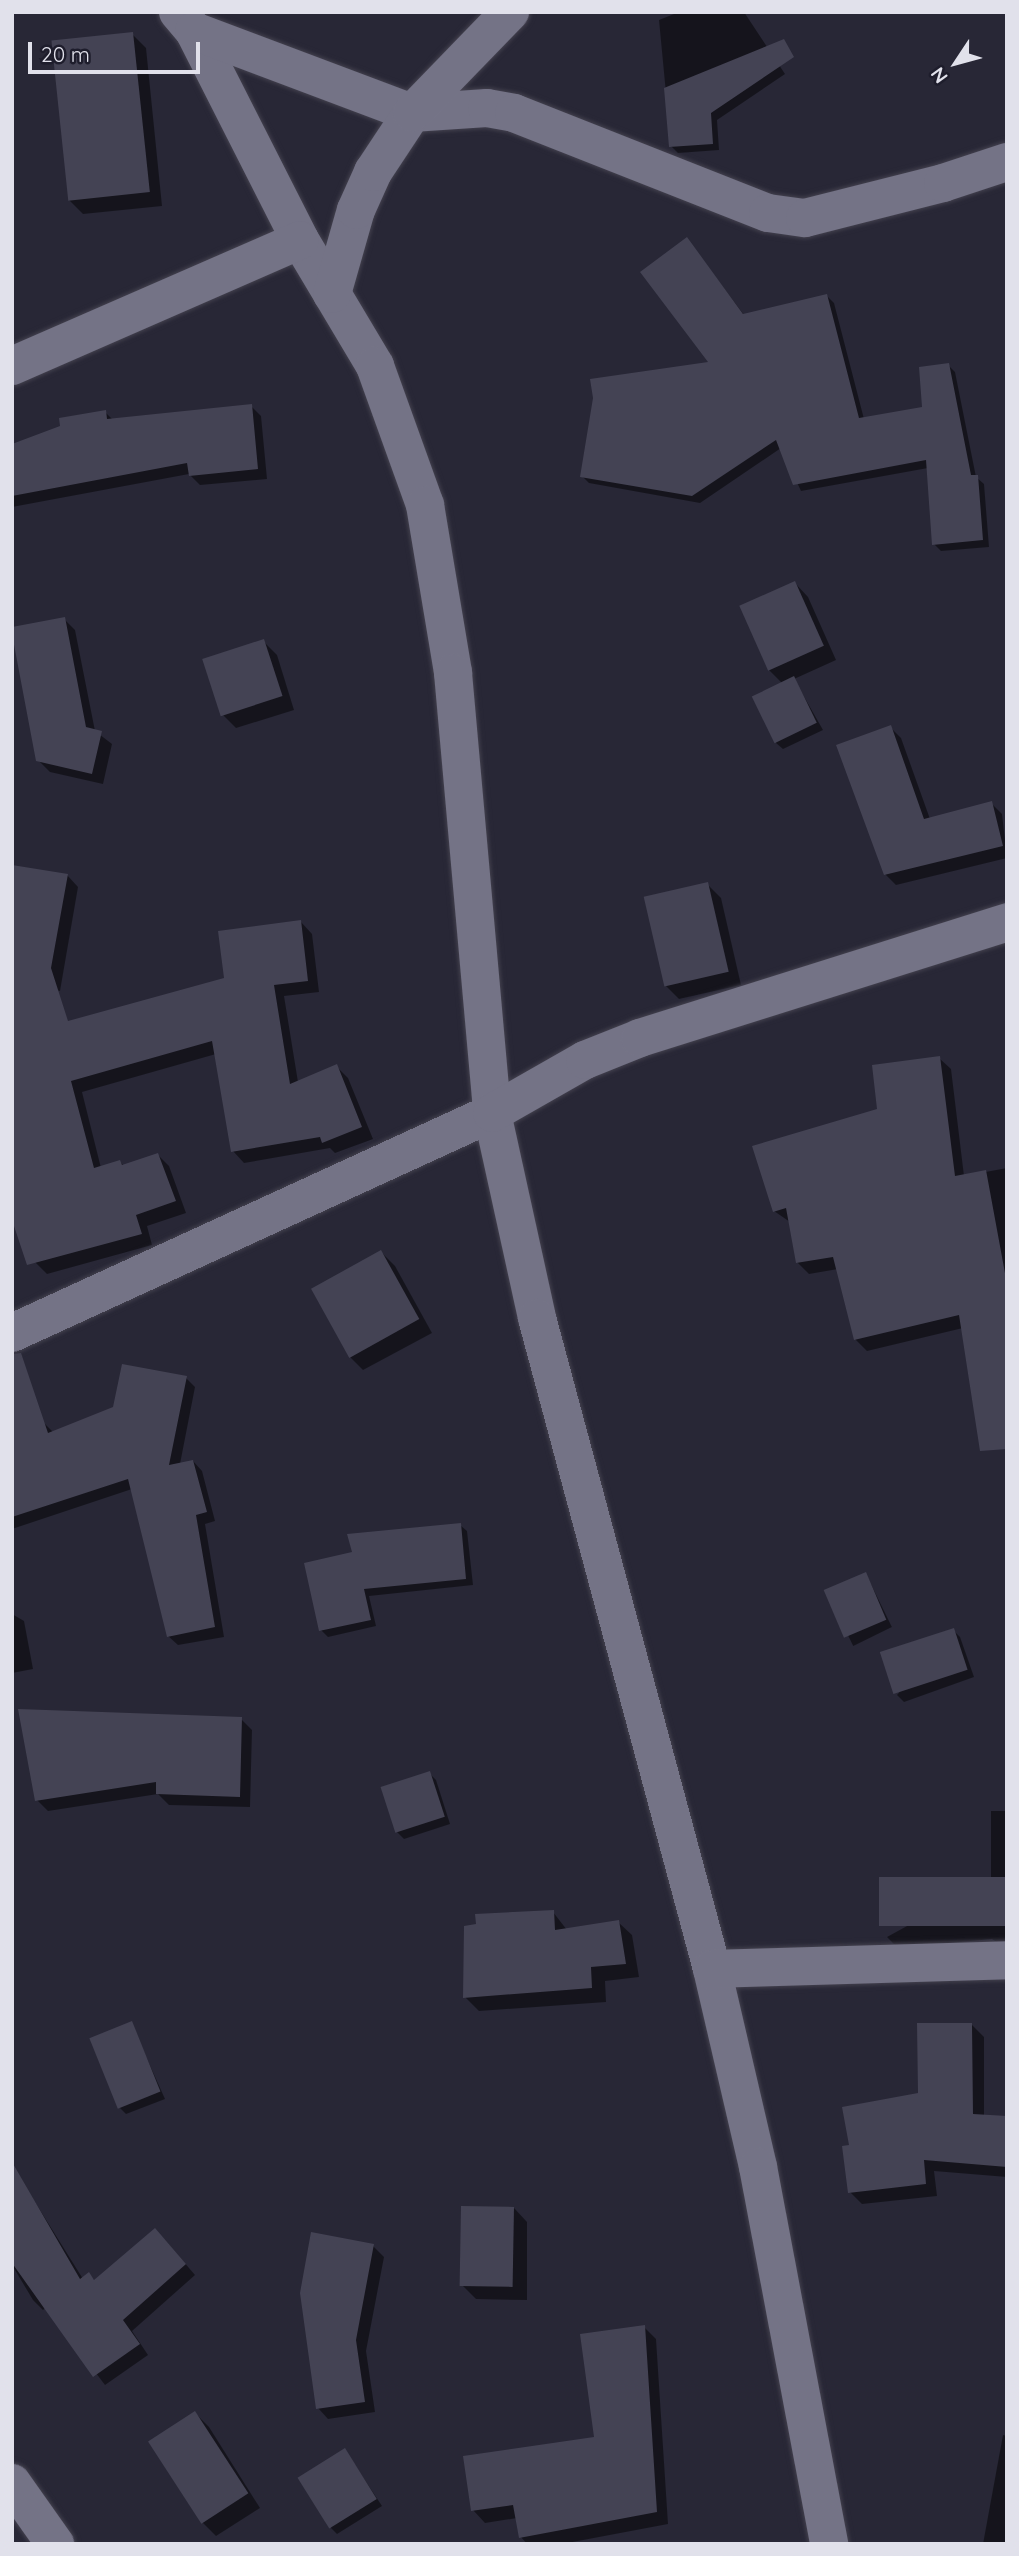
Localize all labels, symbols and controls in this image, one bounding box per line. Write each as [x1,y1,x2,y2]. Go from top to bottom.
scale bar [32,28,203,72]
north arrow [921,28,991,98]
text: 20 m [41,41,90,67]
text: N [925,63,953,88]

